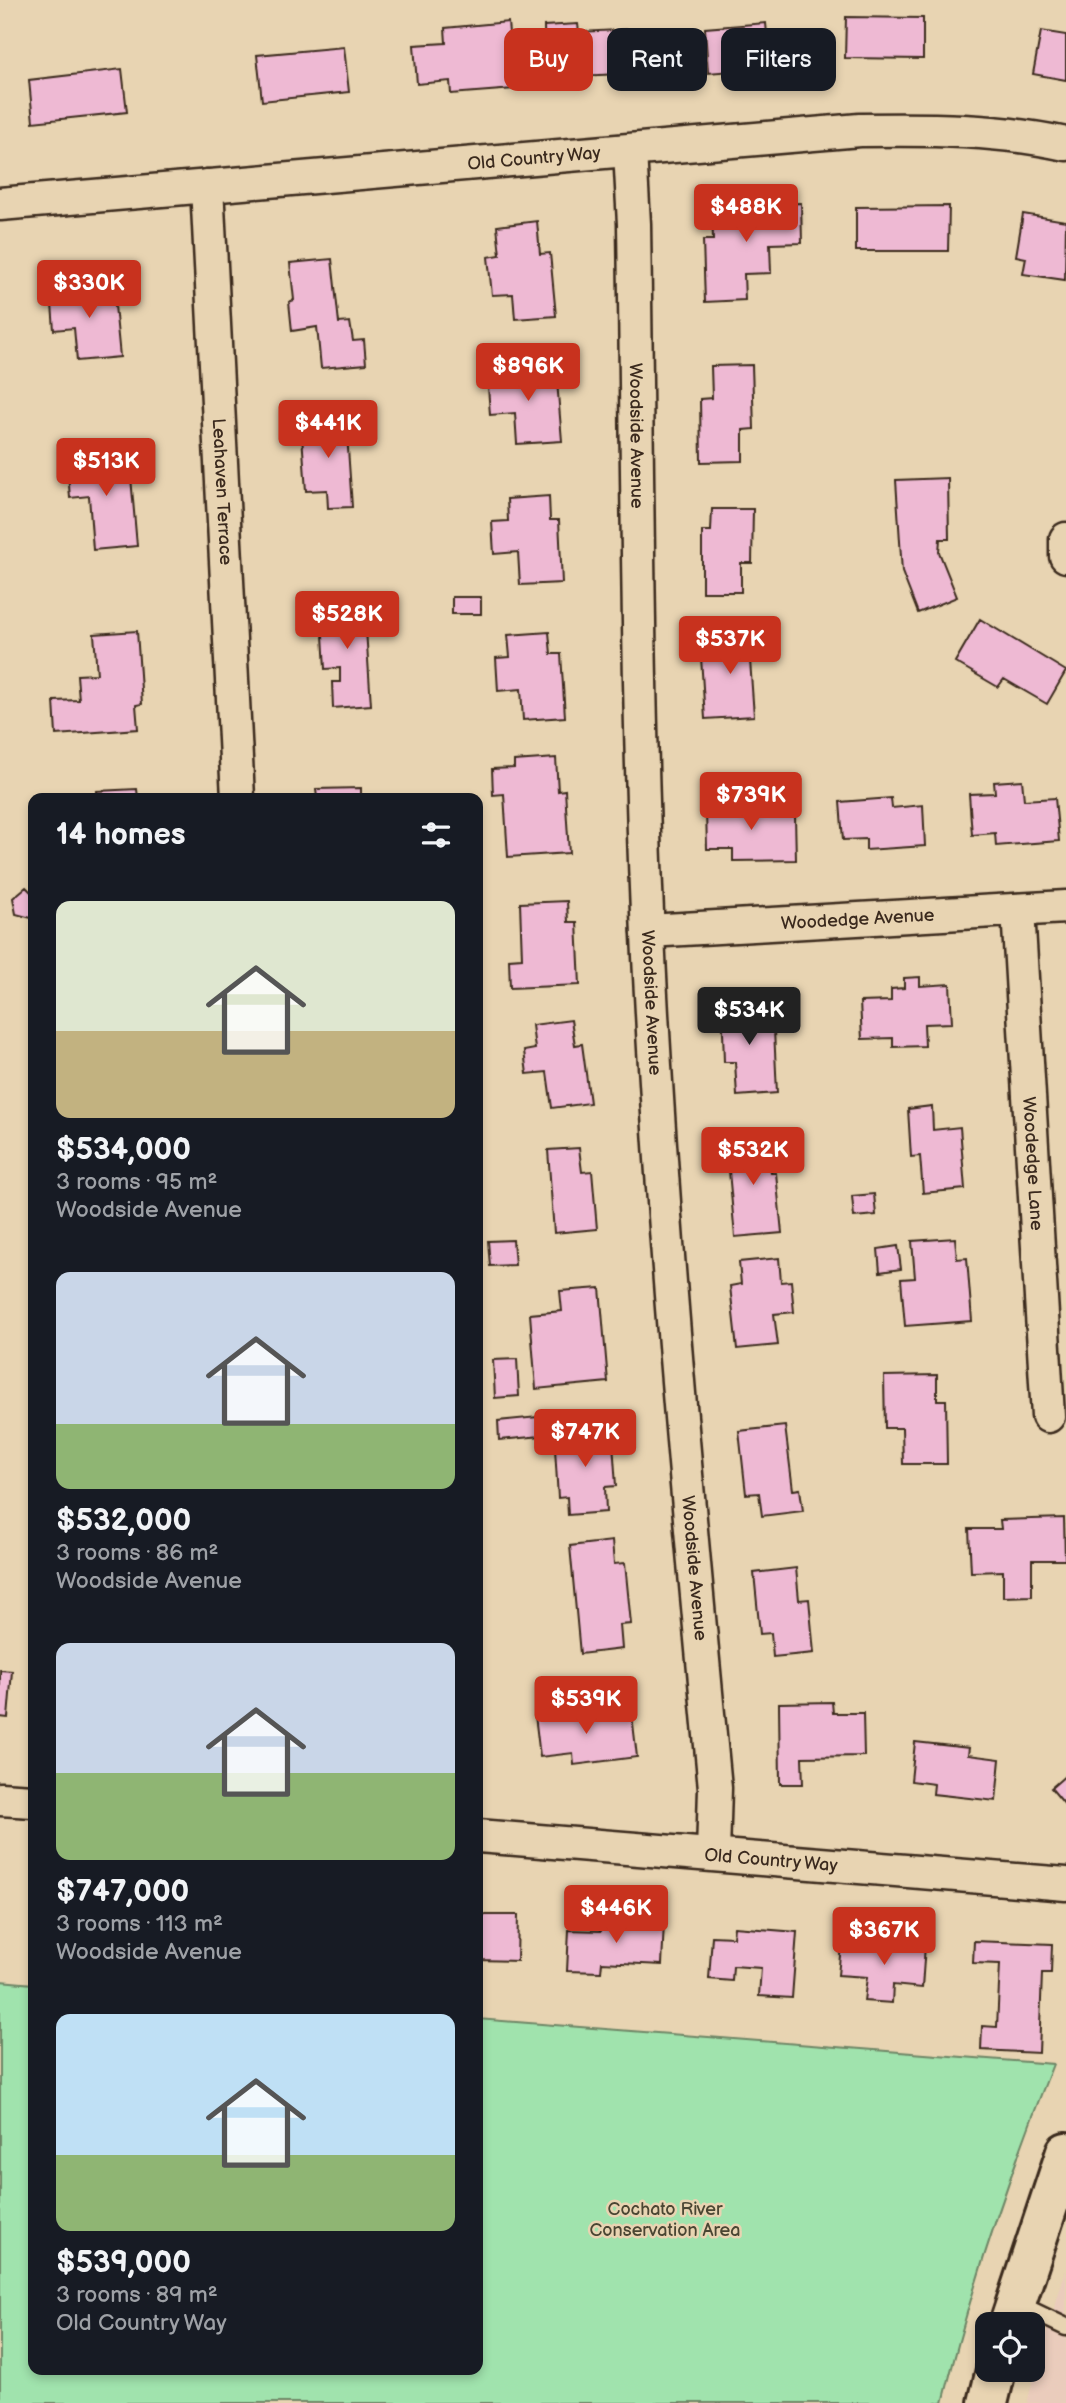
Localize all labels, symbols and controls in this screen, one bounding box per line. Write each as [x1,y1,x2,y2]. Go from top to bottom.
chip: Buy [504,28,593,91]
chip: Rent [607,28,707,91]
chip: Filters [721,28,836,91]
street label: Old Country Way [467,142,602,174]
pin: $488K [697,184,795,244]
text: $488K [710,193,782,221]
pin: $330K [40,260,138,320]
text: $330K [53,269,125,297]
pin: $896K [479,344,577,403]
text: $896K [492,352,564,380]
street label: Woodside Avenue [625,363,648,509]
pin: $441K [279,400,377,460]
text: $441K [294,409,362,437]
street label: Leahaven Terrace [208,418,237,566]
pin: $513K [57,438,155,498]
text: $513K [72,447,140,475]
pin: $528K [298,592,396,651]
text: $528K [311,600,383,628]
pin: $537K [681,616,779,676]
text: $537K [695,625,765,653]
pin: $739K [702,772,800,832]
text: $739K [716,781,786,809]
icon: filters [417,816,455,854]
text: 14 homes [56,817,185,853]
street label: Woodedge Avenue [780,904,935,934]
street label: Woodside Avenue [637,929,666,1076]
icon: home [193,947,319,1073]
pin: $534K [700,988,798,1047]
text: $534K [713,996,785,1024]
street label: Woodedge Lane [1019,1096,1048,1231]
pin: $532K [704,1128,802,1187]
text: $534,000 [56,1132,191,1168]
text: $532K [717,1136,789,1164]
text: 3 rooms · 95 m² [56,1168,217,1196]
text: Woodside Avenue [56,1196,242,1224]
icon: home [193,1318,319,1444]
pin: $747K [536,1410,634,1469]
text: $747K [550,1418,620,1446]
street label: Woodside Avenue [677,1494,712,1642]
text: $532,000 [56,1503,191,1539]
text: 3 rooms · 86 m² [56,1539,218,1567]
text: Woodside Avenue [56,1567,242,1595]
pin: $539K [537,1676,635,1736]
text: $539K [551,1685,621,1713]
icon: home [193,1689,319,1815]
street label: Old Country Way [704,1844,839,1876]
text: $747,000 [56,1874,189,1910]
pin: $446K [567,1885,665,1945]
text: $446K [580,1894,652,1922]
pin: $367K [835,1908,933,1967]
text: 3 rooms · 113 m² [56,1910,223,1938]
text: $367K [849,1916,919,1944]
text: Woodside Avenue [56,1938,242,1966]
icon: home [193,2060,319,2186]
park label: Cochato River Conservation Area [590,2199,740,2241]
text: $539,000 [56,2245,191,2281]
text: 3 rooms · 89 m² [56,2281,218,2309]
text: Old Country Way [56,2309,227,2337]
map controls [975,2312,1045,2382]
button: locate [975,2312,1045,2382]

